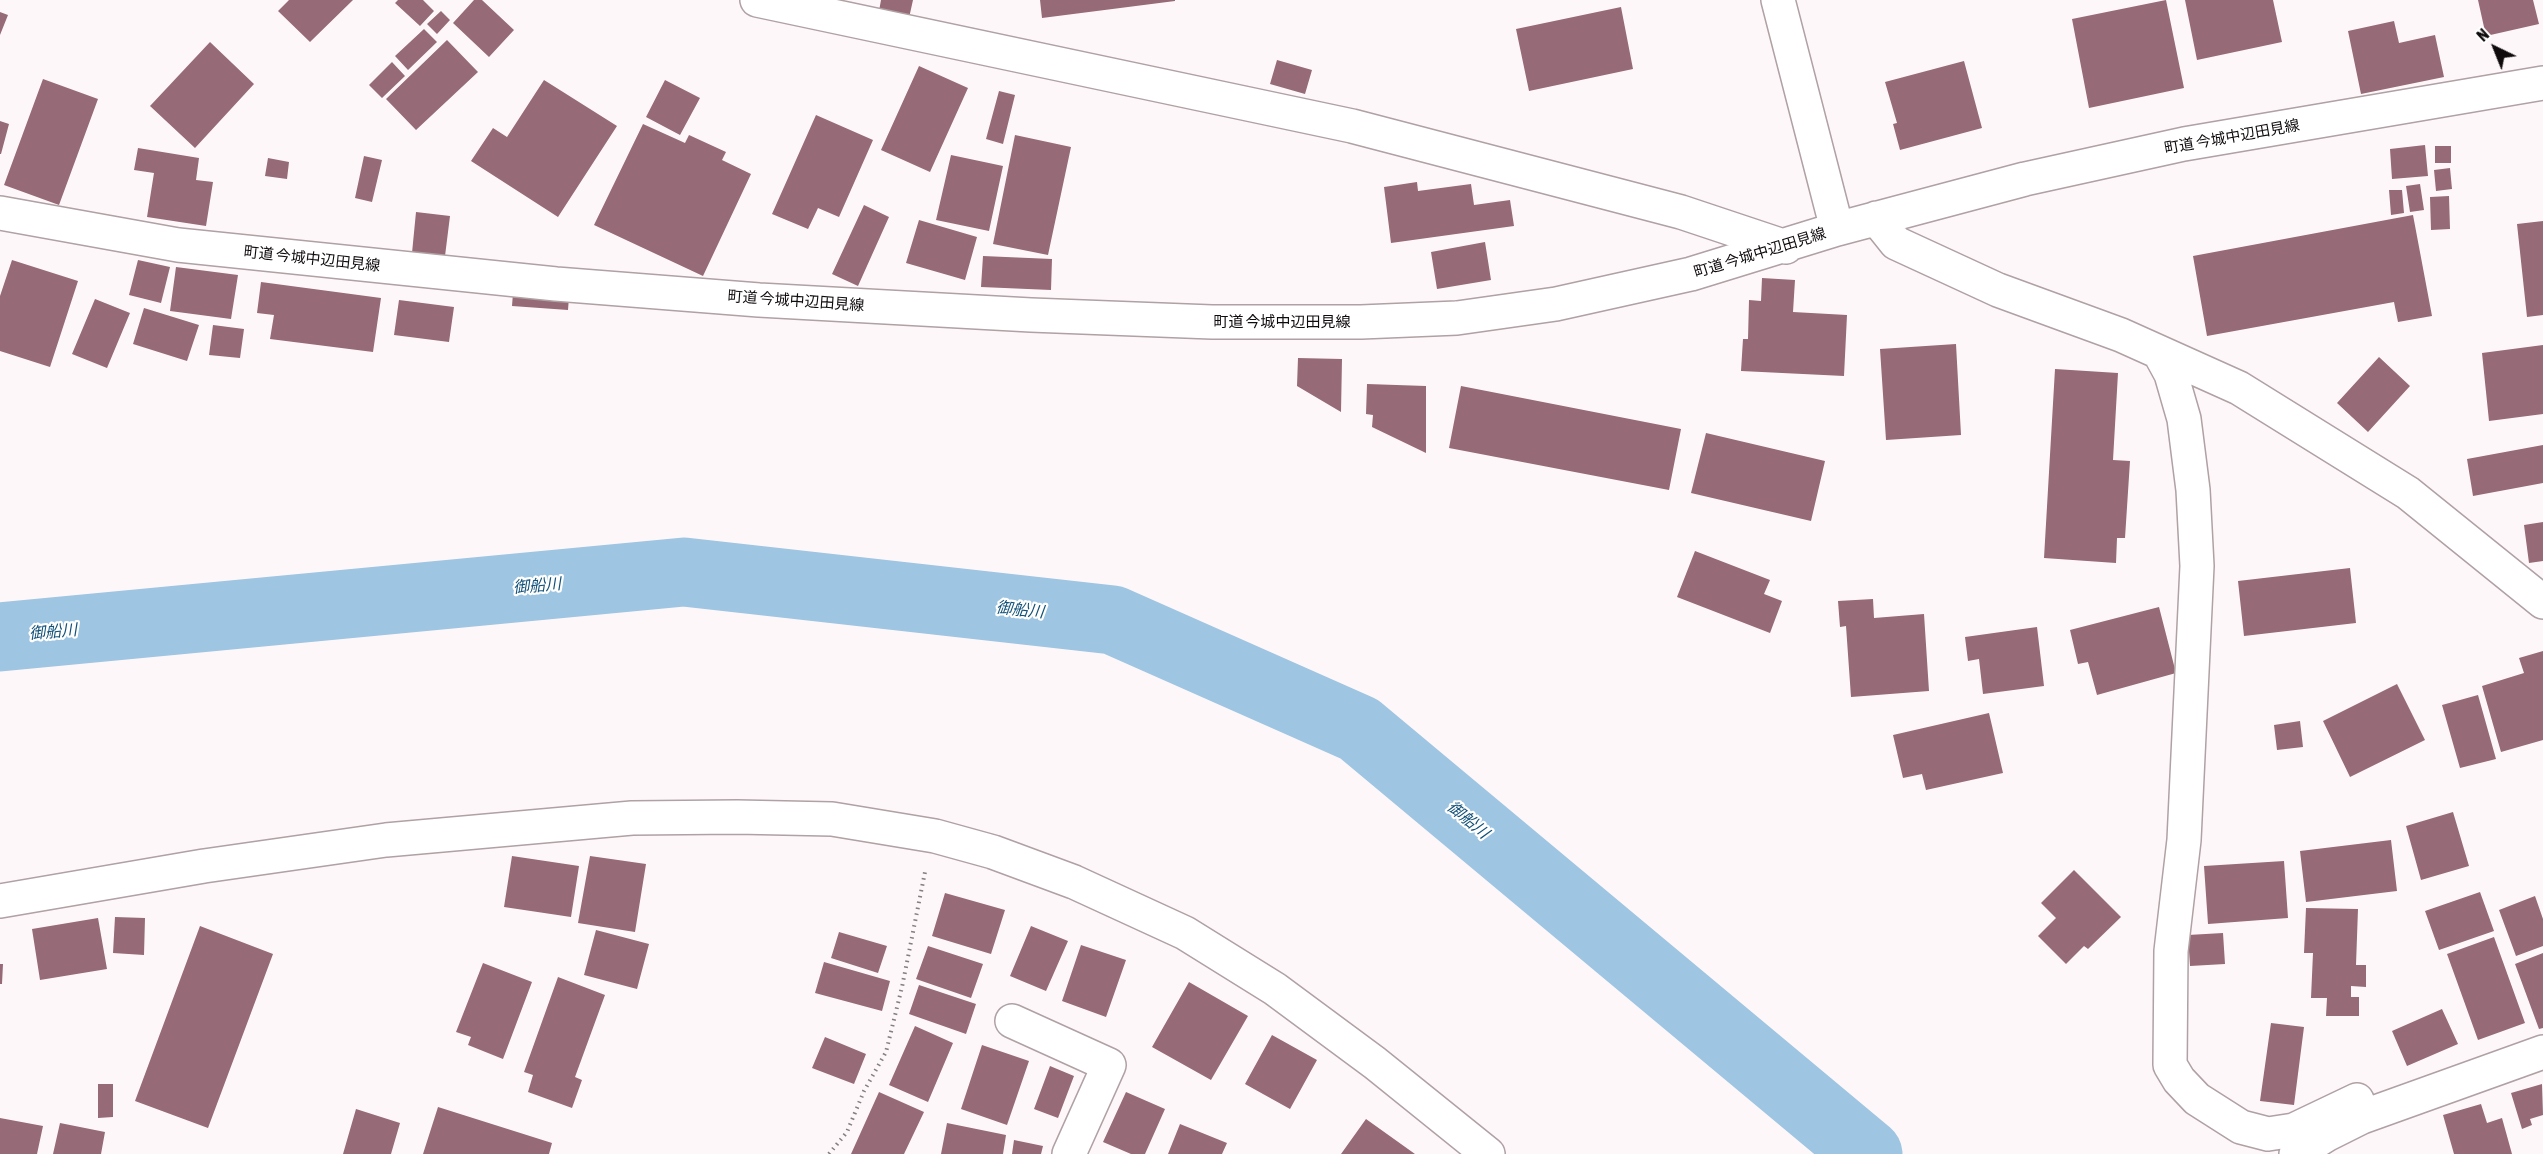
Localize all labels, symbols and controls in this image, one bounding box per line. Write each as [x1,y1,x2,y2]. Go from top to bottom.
north arrow [2465,18,2525,78]
text: N [2473,25,2492,45]
street label: 町道 今城中辺田見線 [2163,116,2301,158]
street label: 町道 今城中辺田見線 [1692,224,1828,282]
street label: 町道 今城中辺田見線 [243,243,381,275]
street label: 町道 今城中辺田見線 [727,287,865,315]
street label: 町道 今城中辺田見線 [1213,313,1351,331]
water label: 御船川 [512,574,562,598]
water label: 御船川 [995,598,1045,622]
water label: 御船川 [28,620,78,644]
water label: 御船川 [1443,797,1493,843]

